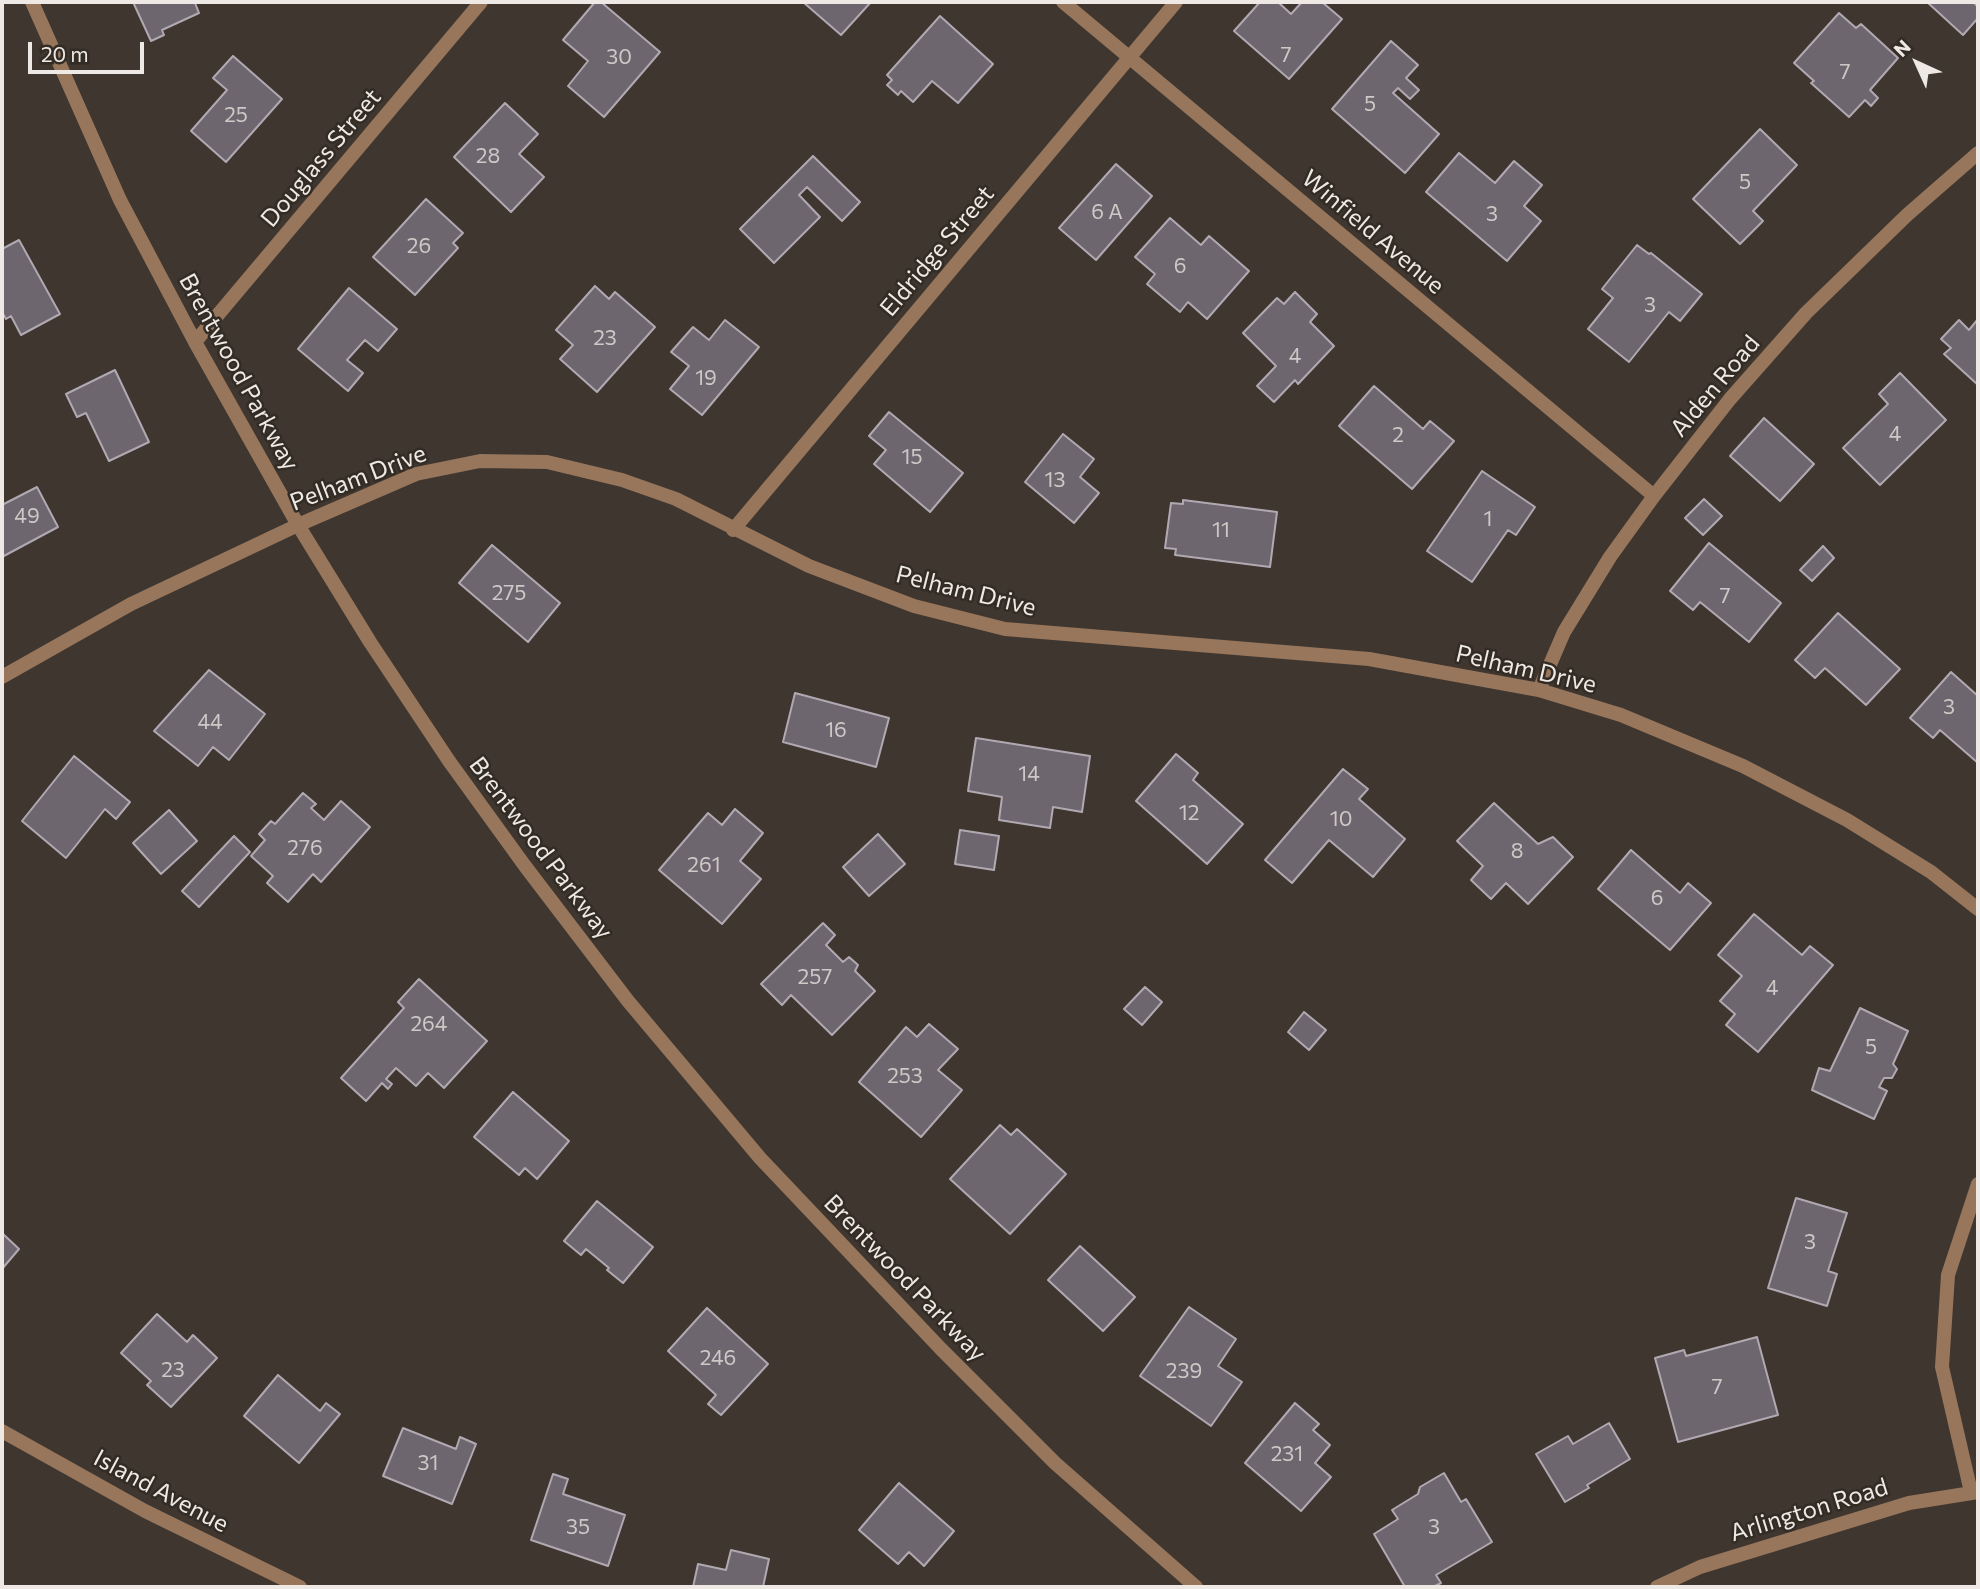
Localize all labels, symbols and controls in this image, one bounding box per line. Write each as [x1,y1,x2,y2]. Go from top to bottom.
scale bar [32,28,147,72]
north arrow [1882,28,1952,98]
text: N [1889,35,1915,61]
text: 20 m [41,41,89,66]
house number: 7 [1280,42,1292,68]
house number: 30 [606,44,632,70]
house number: 7 [1839,59,1851,85]
street label: Douglass Street [255,83,387,233]
house number: 5 [1364,91,1376,117]
house number: 25 [224,102,248,128]
house number: 28 [476,143,500,169]
street label: Winfield Avenue [1296,164,1450,300]
house number: 5 [1739,169,1751,195]
street label: Eldridge Street [874,180,1000,322]
house number: 6 A [1091,199,1123,225]
house number: 3 [1486,201,1498,227]
house number: 26 [407,233,431,259]
house number: 6 [1174,253,1186,279]
street label: Brentwood Parkway [173,268,305,476]
house number: 3 [1644,292,1656,318]
house number: 23 [593,325,617,351]
street label: Alden Road [1664,329,1766,443]
house number: 4 [1289,343,1301,369]
house number: 19 [695,365,717,391]
house number: 4 [1889,421,1901,447]
house number: 2 [1392,422,1404,448]
street label: Pelham Drive [286,439,430,517]
house number: 15 [901,444,923,470]
house number: 13 [1045,467,1065,493]
house number: 49 [14,503,40,529]
house number: 1 [1484,506,1492,532]
house number: 11 [1212,517,1230,543]
street label: Pelham Drive [893,560,1039,622]
house number: 275 [492,580,526,606]
house number: 7 [1719,583,1731,609]
street label: Pelham Drive [1453,639,1599,699]
house number: 3 [1943,694,1955,720]
house number: 44 [197,709,223,735]
house number: 16 [825,717,847,743]
street label: Brentwood Parkway [463,751,619,945]
house number: 14 [1018,761,1040,787]
house number: 12 [1179,800,1199,826]
house number: 10 [1330,806,1352,832]
house number: 276 [287,835,323,861]
house number: 8 [1511,838,1523,864]
house number: 261 [687,852,721,878]
house number: 6 [1651,885,1663,911]
house number: 257 [798,964,832,990]
house number: 4 [1766,975,1778,1001]
house number: 264 [411,1011,447,1037]
house number: 5 [1865,1034,1877,1060]
house number: 253 [887,1063,923,1089]
street label: Brentwood Parkway [818,1189,992,1367]
house number: 3 [1804,1229,1816,1255]
house number: 246 [700,1345,736,1371]
house number: 23 [161,1357,185,1383]
house number: 239 [1166,1358,1202,1384]
house number: 7 [1711,1374,1723,1400]
house number: 231 [1271,1441,1303,1467]
street label: Island Avenue [89,1443,233,1539]
house number: 31 [418,1450,438,1476]
street label: Arlington Road [1727,1472,1891,1548]
house number: 35 [566,1514,590,1540]
house number: 3 [1428,1514,1440,1540]

